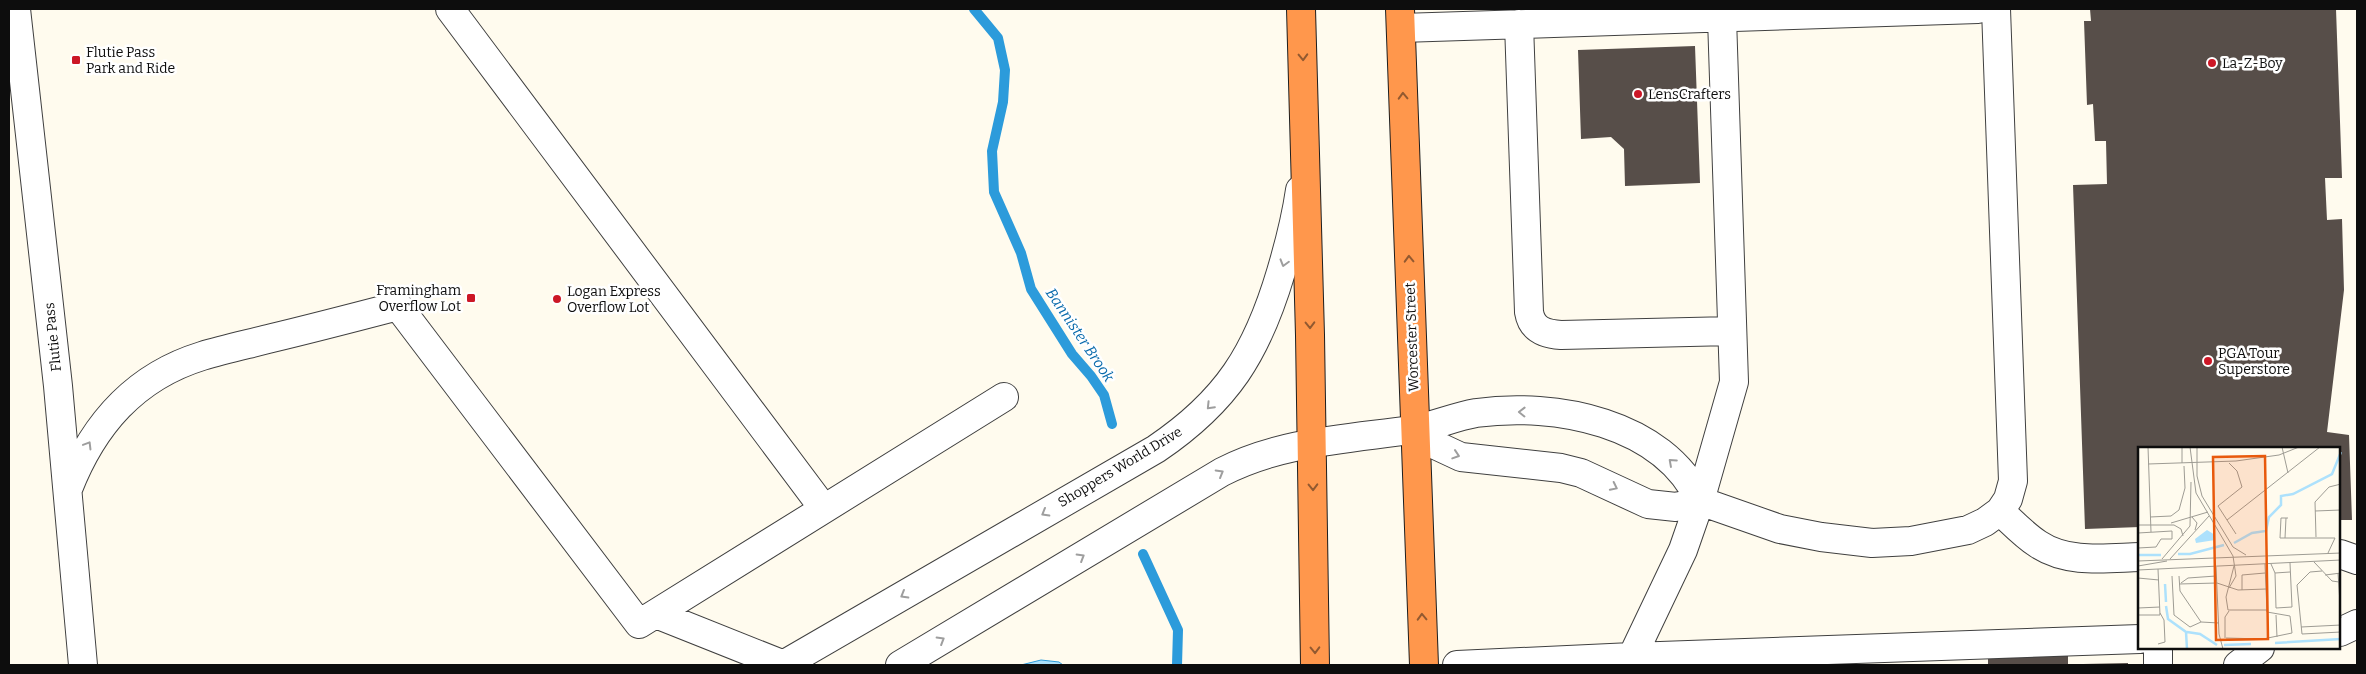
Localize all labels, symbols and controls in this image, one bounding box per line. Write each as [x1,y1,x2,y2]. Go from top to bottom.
place label: Flutie Pass Park and Ride [86,44,175,77]
marker: Flutie Pass Park and Ride [70,54,82,66]
one-way arrow [1297,54,1308,62]
place label: La-Z-Boy [2222,55,2283,72]
marker: La-Z-Boy [2206,57,2218,69]
place label: LensCrafters [1648,86,1731,103]
marker: LensCrafters [1632,88,1644,100]
one-way arrow [1398,92,1409,100]
one-way arrow [1404,254,1414,262]
one-way arrow [1279,259,1289,267]
place label: Framingham Overflow Lot [376,282,462,315]
street label: Worcester Street [1402,282,1422,392]
place label: Logan Express Overflow Lot [567,283,661,316]
water label: Bannister Brook [1042,285,1118,386]
marker: Framingham Overflow Lot [465,292,477,304]
marker: Logan Express Overflow Lot [551,293,563,305]
street label: Flutie Pass [41,302,65,372]
one-way arrow [1305,322,1315,329]
place label: PGA Tour Superstore [2218,345,2290,378]
marker: PGA Tour Superstore [2202,355,2214,367]
one-way arrow [1207,400,1216,409]
one-way arrow [1517,407,1525,417]
street label: Shoppers World Drive [1055,423,1185,511]
one-way arrow [81,442,91,451]
inset map [2138,447,2341,649]
one-way arrow [1452,449,1460,459]
one-way arrow [1668,459,1677,468]
one-way arrow [1215,470,1224,480]
one-way arrow [1609,481,1618,491]
one-way arrow [1308,484,1318,492]
one-way arrow [1041,507,1050,517]
one-way arrow [1075,553,1084,563]
one-way arrow [901,588,910,598]
one-way arrow [1417,612,1428,620]
one-way arrow [936,637,945,647]
one-way arrow [1310,646,1320,654]

